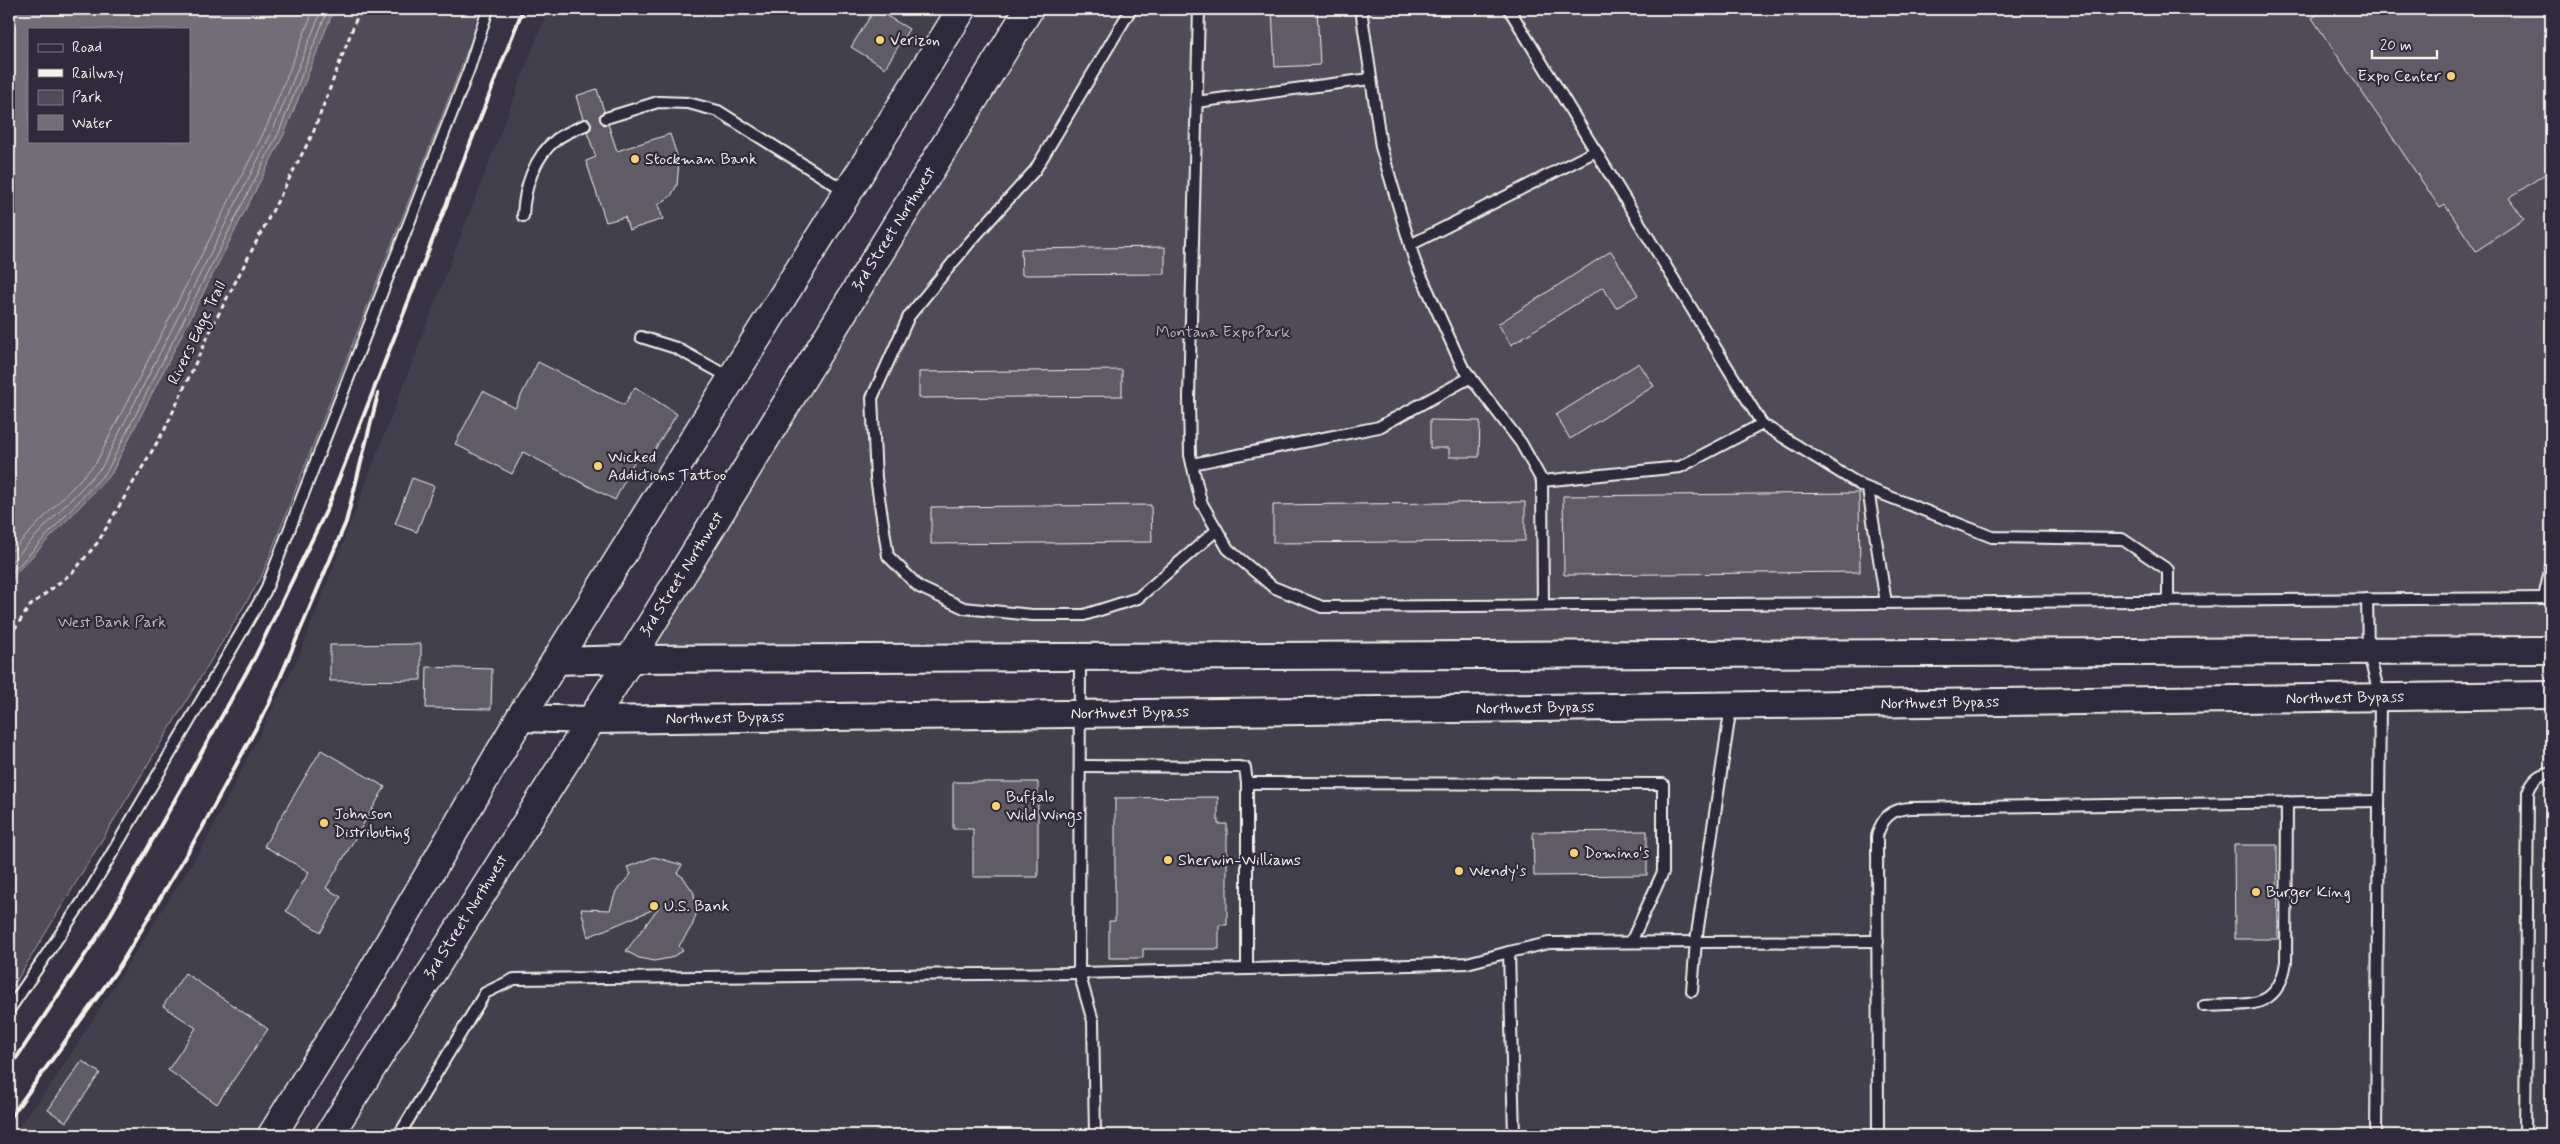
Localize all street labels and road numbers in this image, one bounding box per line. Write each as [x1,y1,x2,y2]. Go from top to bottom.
street label: 3rd Street Northwest [847,163,941,295]
street label: Rivers Edge Trail [163,278,232,389]
street label: 3rd Street Northwest [635,508,729,640]
street label: Northwest Bypass [2286,686,2404,710]
street label: Northwest Bypass [1881,691,1999,715]
street label: Northwest Bypass [1476,696,1594,720]
street label: Northwest Bypass [1071,701,1189,725]
street label: Northwest Bypass [666,706,784,730]
street label: 3rd Street Northwest [419,851,513,983]

